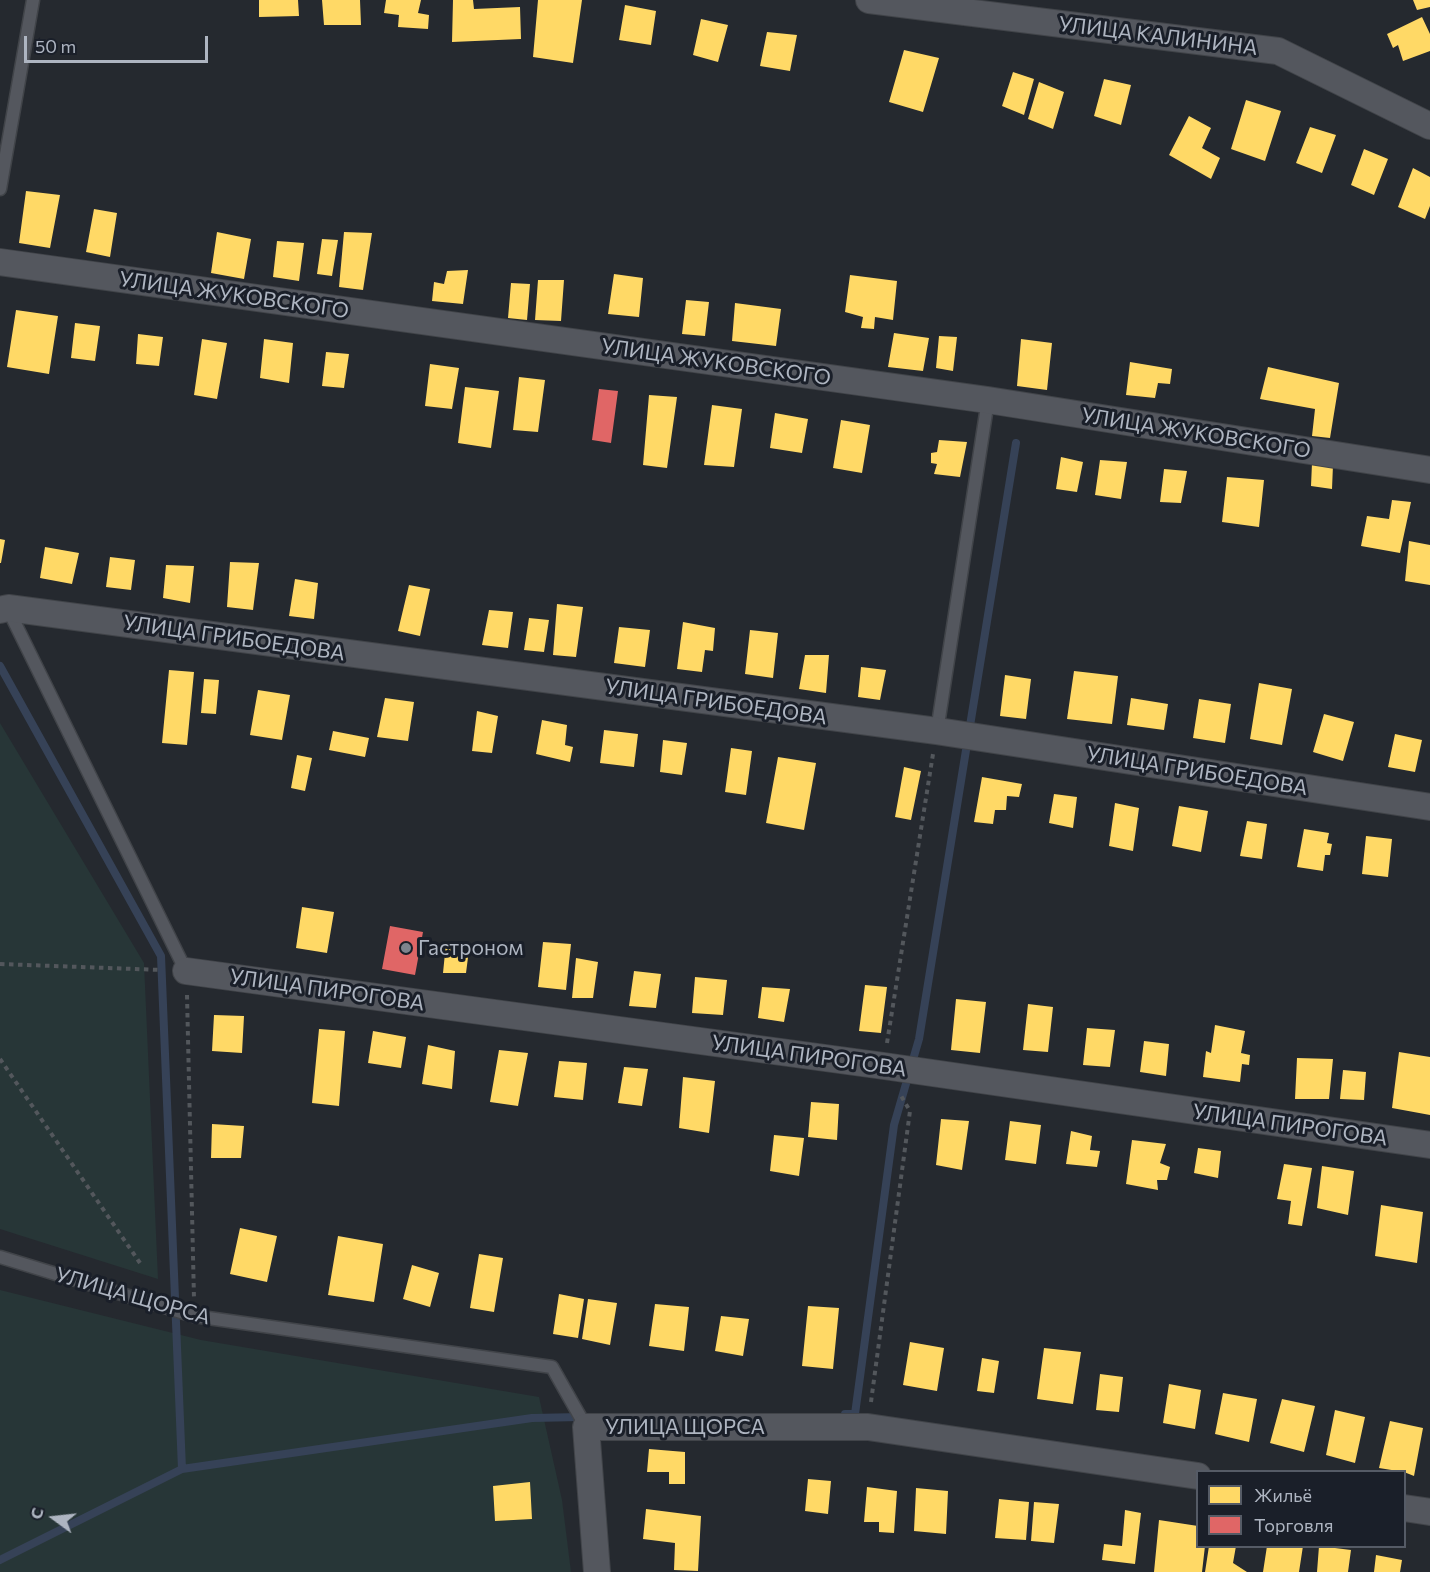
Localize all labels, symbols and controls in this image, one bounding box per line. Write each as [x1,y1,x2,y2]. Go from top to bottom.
street label: УЛИЦА КАЛИНИНА [1057,11,1259,61]
scale bar [27,24,212,62]
text: 50 m [35,35,76,57]
street label: УЛИЦА ЖУКОВСКОГО [118,266,350,324]
street label: УЛИЦА ЖУКОВСКОГО [600,333,832,391]
street label: УЛИЦА ЖУКОВСКОГО [1080,402,1312,464]
street label: УЛИЦА ГРИБОЕДОВА [121,610,347,666]
street label: УЛИЦА ГРИБОЕДОВА [603,674,829,730]
street label: УЛИЦА ГРИБОЕДОВА [1085,741,1309,801]
place label: Гастроном [418,935,523,961]
marker: Гастроном [399,941,413,955]
street label: УЛИЦА ПИРОГОВА [228,964,426,1016]
street label: УЛИЦА ПИРОГОВА [710,1030,908,1082]
street label: УЛИЦА ПИРОГОВА [1191,1099,1389,1151]
street label: УЛИЦА ЩОРСА [53,1262,213,1330]
street label: УЛИЦА ЩОРСА [605,1414,765,1440]
legend [1196,1470,1406,1548]
text: Жильё [1254,1484,1312,1506]
north arrow [24,1488,84,1548]
text: С [26,1505,47,1521]
text: Торговля [1254,1514,1333,1536]

